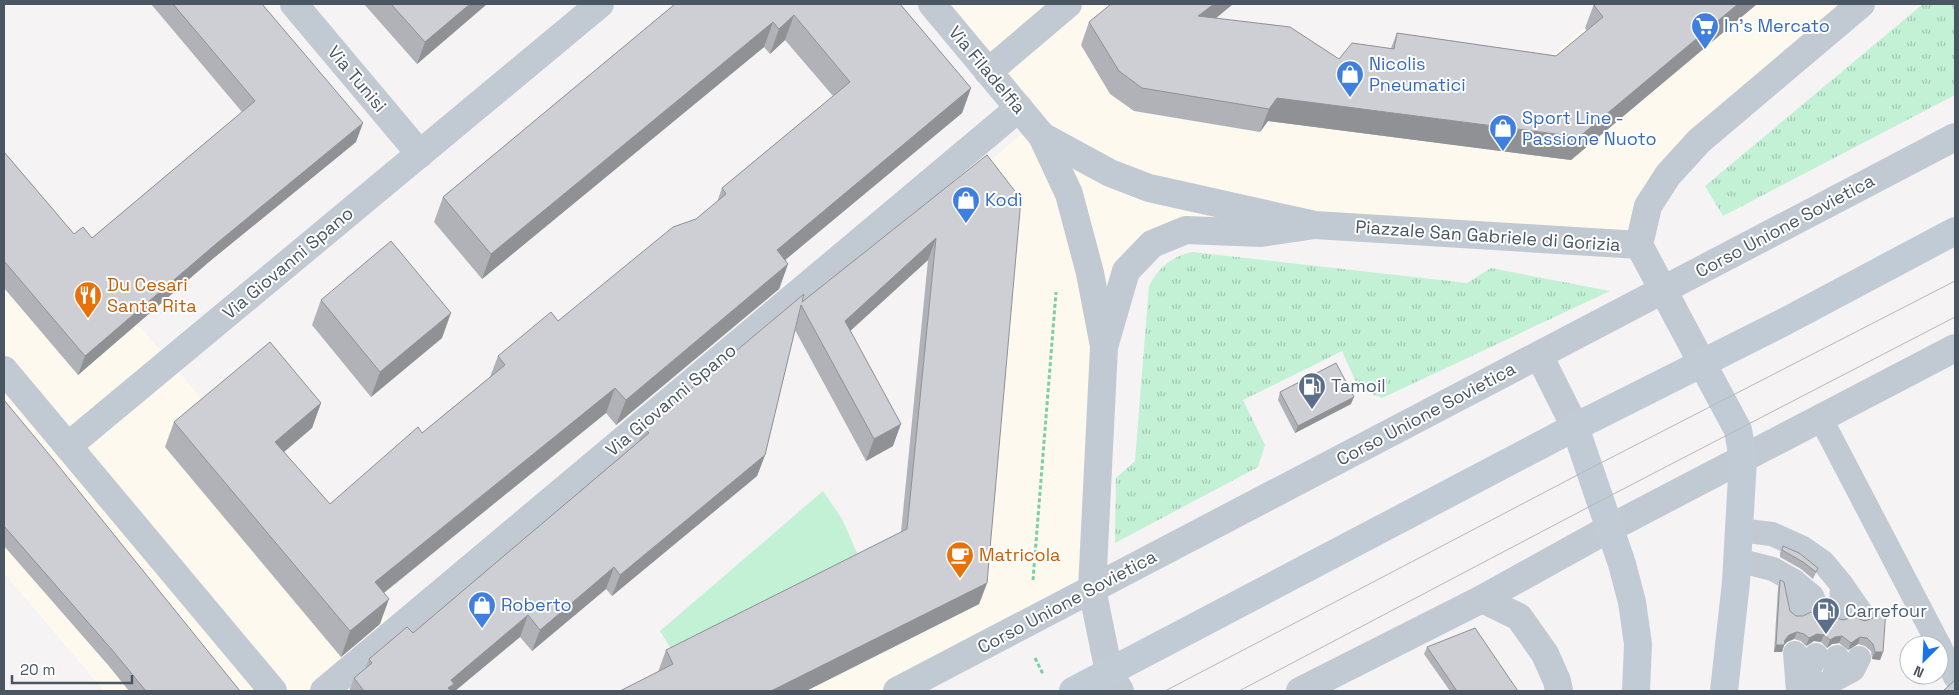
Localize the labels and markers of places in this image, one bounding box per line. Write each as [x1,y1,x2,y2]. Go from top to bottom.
supermarket icon: In's Mercato [1690,11,1720,50]
place label: In's Mercato [1724,14,1830,37]
place label: Nicolis Pneumatici [1369,52,1466,96]
shop icon: Nicolis Pneumatici [1335,59,1365,98]
place label: Sport Line - Passione Nuoto [1522,106,1657,150]
shop icon: Sport Line - Passione Nuoto [1488,113,1518,152]
shop icon: Kodì [951,185,981,224]
place label: Kodì [985,188,1023,211]
place label: Du Cesari Santa Rita [107,273,197,317]
restaurant icon: Du Cesari Santa Rita [73,280,103,319]
fuel station icon: Tamoil [1297,371,1327,410]
place label: Tamoil [1331,374,1386,397]
cafe icon: Matricola [945,540,975,579]
place label: Matricola [979,543,1060,566]
shop icon: Roberto [467,590,497,629]
place label: Roberto [501,593,572,616]
fuel station icon: Carrefour [1811,596,1841,635]
place label: Carrefour [1845,599,1927,622]

